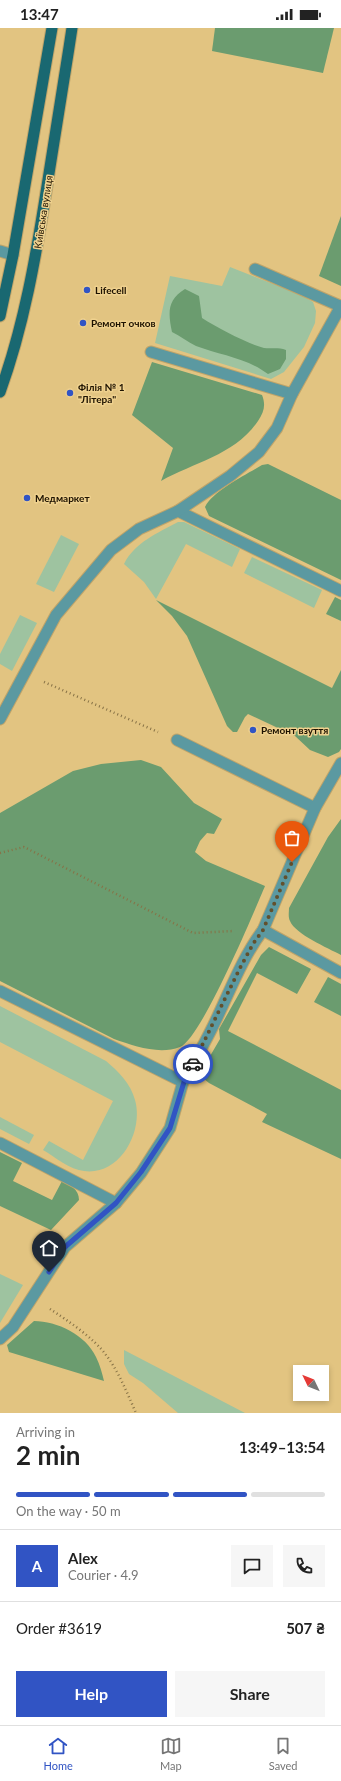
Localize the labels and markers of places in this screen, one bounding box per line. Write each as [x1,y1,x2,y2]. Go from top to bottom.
place label: Lifecell [95,284,127,296]
marker: Lifecell [82,285,92,295]
place label: Ремонт очков [91,317,156,329]
marker: Ремонт очков [78,318,88,328]
place label: Філія № 1 "Літера" [78,381,125,405]
marker: Філія № 1 "Літера" [65,388,75,398]
place label: Медмаркет [35,492,90,504]
marker: Медмаркет [22,493,32,503]
place label: Ремонт взуття [261,724,328,736]
marker: Ремонт взуття [248,725,258,735]
pin [275,821,309,862]
pin [32,1231,66,1272]

